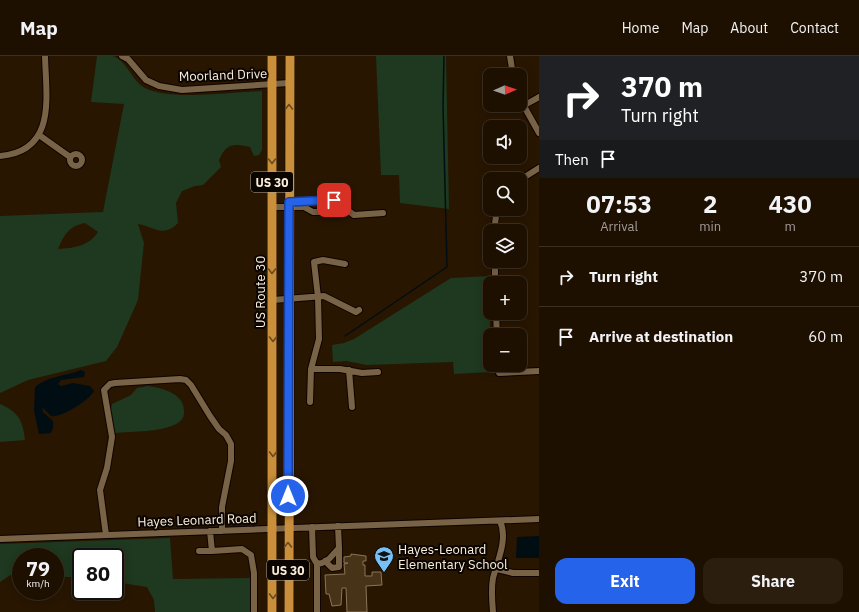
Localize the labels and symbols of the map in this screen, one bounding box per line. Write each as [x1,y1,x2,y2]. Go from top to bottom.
street label: Moorland Drive [178,65,268,85]
north arrow [483,68,527,112]
one-way arrow [285,104,293,110]
one-way arrow [268,158,276,164]
road number: US 30 [251,172,293,192]
pin [317,183,351,217]
street label: US Route 30 [252,256,269,328]
one-way arrow [268,268,276,274]
one-way arrow [269,336,277,342]
one-way arrow [269,451,277,457]
position arrow [267,475,309,517]
street label: Hayes Leonard Road [137,509,257,531]
place label: Hayes-Leonard Elementary School [398,541,508,573]
one-way arrow [284,542,292,548]
school or university icon: Hayes-Leonard Elementary School [373,545,395,573]
speed limit sign: 80 [72,548,124,600]
road number: US 30 [267,560,309,580]
one-way arrow [268,593,277,599]

